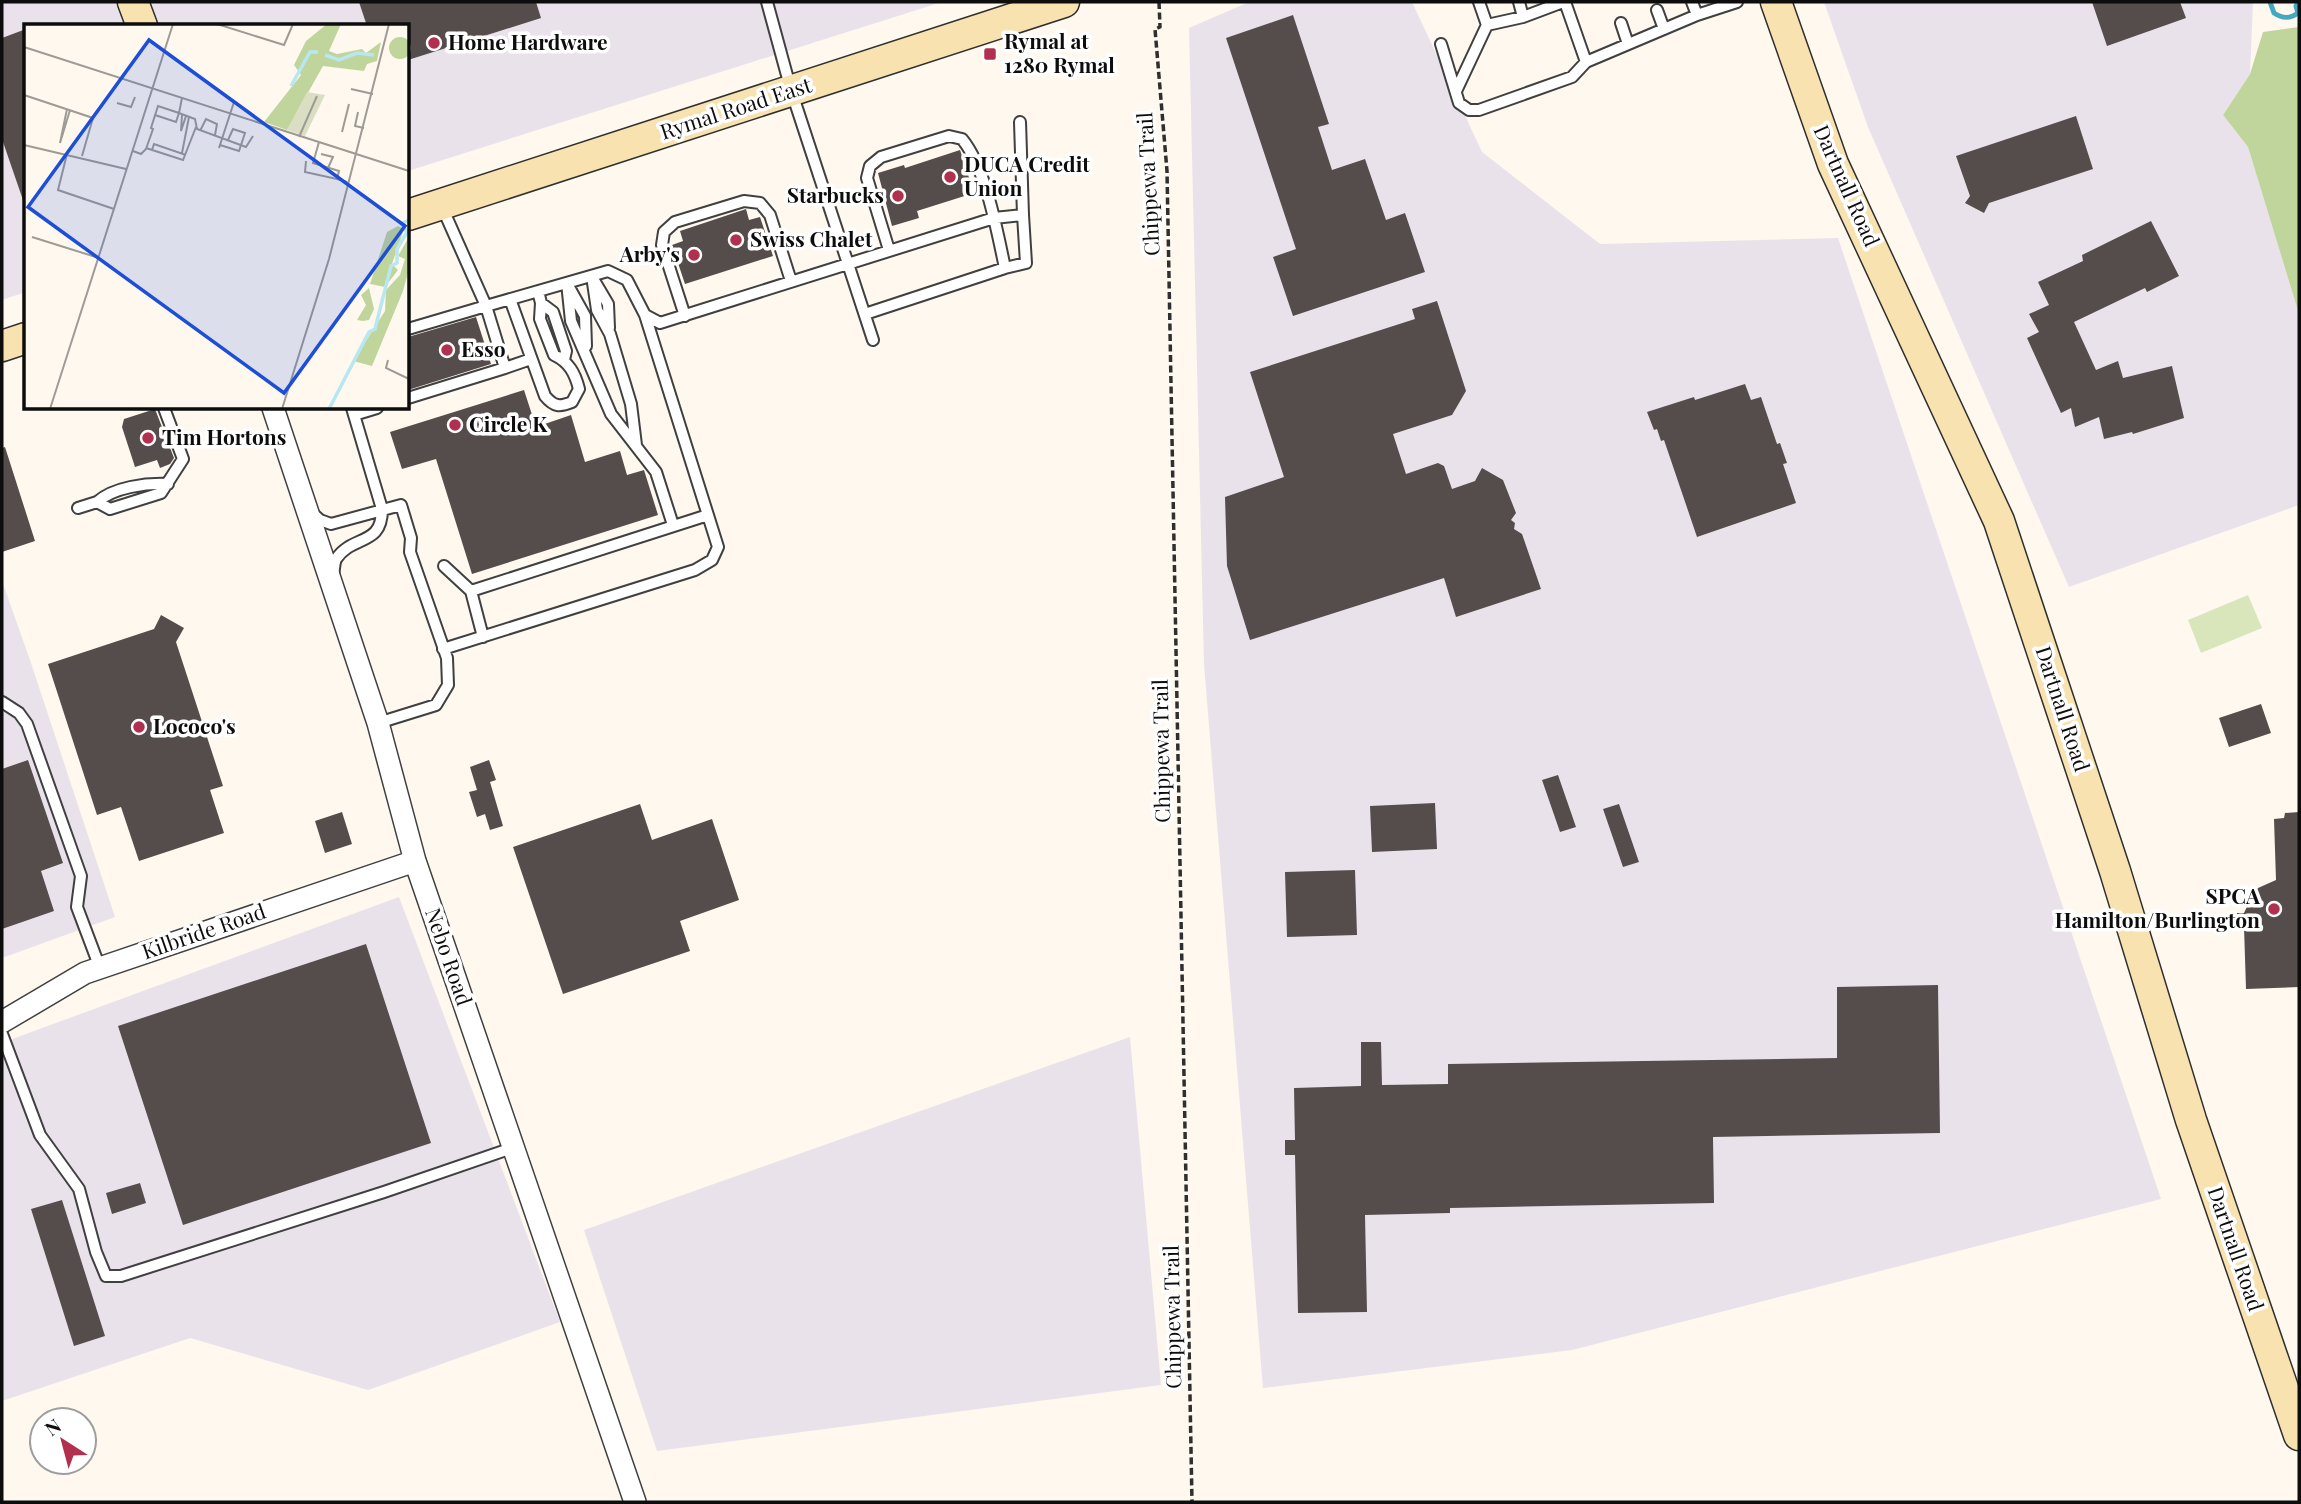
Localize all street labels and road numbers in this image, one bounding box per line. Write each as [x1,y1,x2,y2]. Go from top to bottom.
street label: Rymal Road East [656,69,815,145]
street label: Chippewa Trail [1129,112,1165,257]
street label: Dartnall Road [1809,120,1887,250]
street label: Dartnall Road [2030,642,2097,775]
street label: Chippewa Trail [1145,679,1175,823]
street label: Kilbride Road [138,896,269,964]
street label: Nebo Road [420,904,480,1009]
street label: Dartnall Road [2202,1182,2271,1315]
street label: Chippewa Trail [1156,1245,1186,1389]

